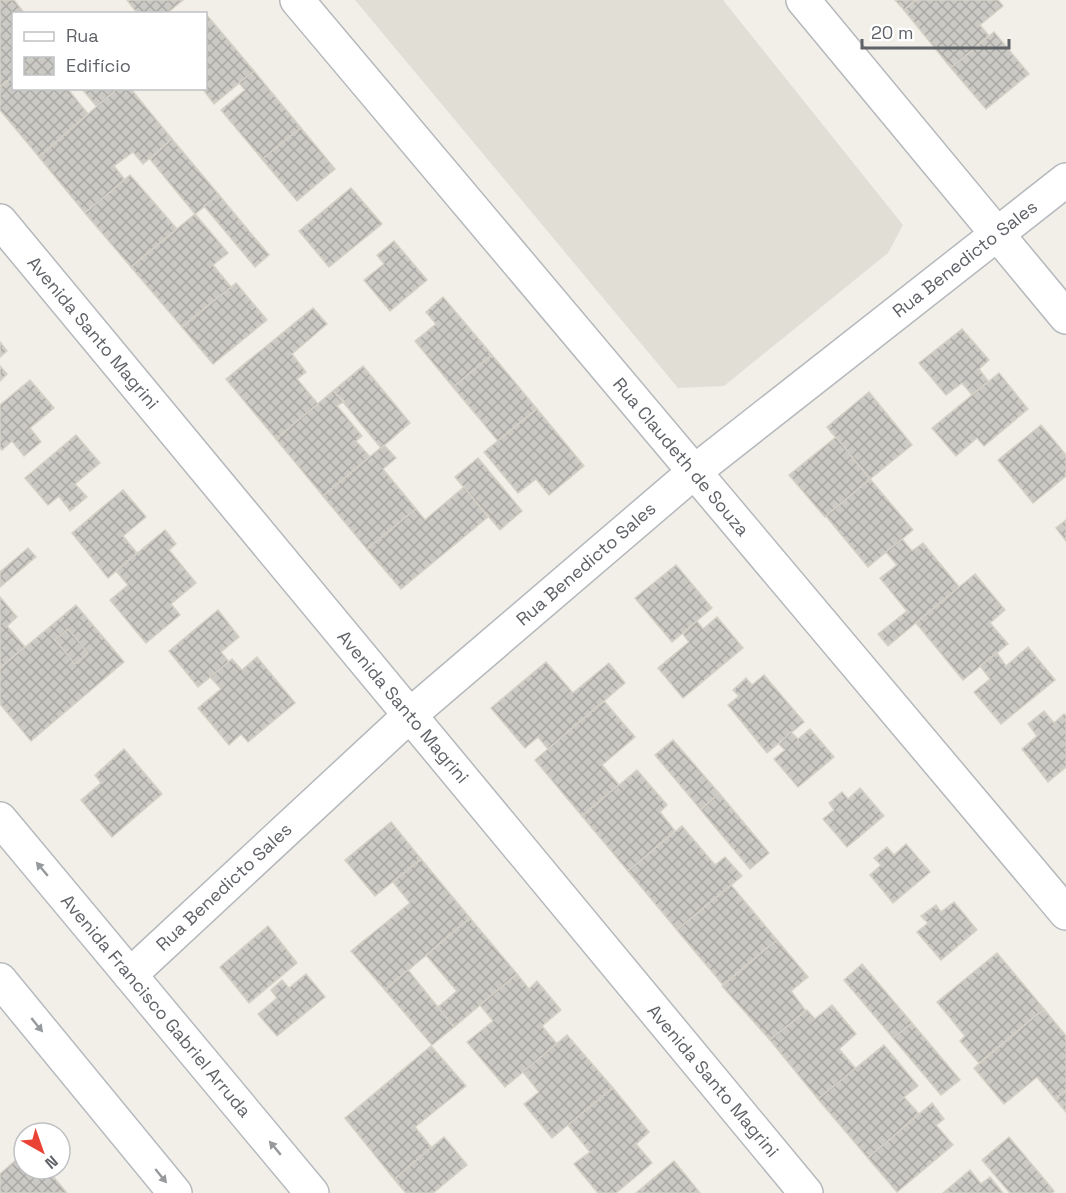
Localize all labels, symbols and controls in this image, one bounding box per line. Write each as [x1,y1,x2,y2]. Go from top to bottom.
legend [12,12,207,90]
scale bar [862,12,1009,50]
text: 20 m [871,21,914,44]
text: Rua [66,24,99,47]
text: Edifício [66,54,131,77]
street label: Rua Benedicto Sales [888,195,1042,322]
street label: Avenida Santo Magrini [23,251,164,414]
street label: Rua Claudeth de Souza [608,373,754,541]
street label: Rua Benedicto Sales [511,497,660,631]
street label: Avenida Santo Magrini [333,625,474,788]
street label: Rua Benedicto Sales [151,818,296,956]
one-way arrow [36,862,49,877]
street label: Avenida Francisco Gabriel Arruda [56,889,257,1122]
street label: Avenida Santo Magrini [643,999,784,1162]
one-way arrow [30,1017,43,1032]
north arrow [12,1121,72,1181]
one-way arrow [268,1140,281,1156]
text: N [40,1151,62,1174]
one-way arrow [154,1168,167,1184]

